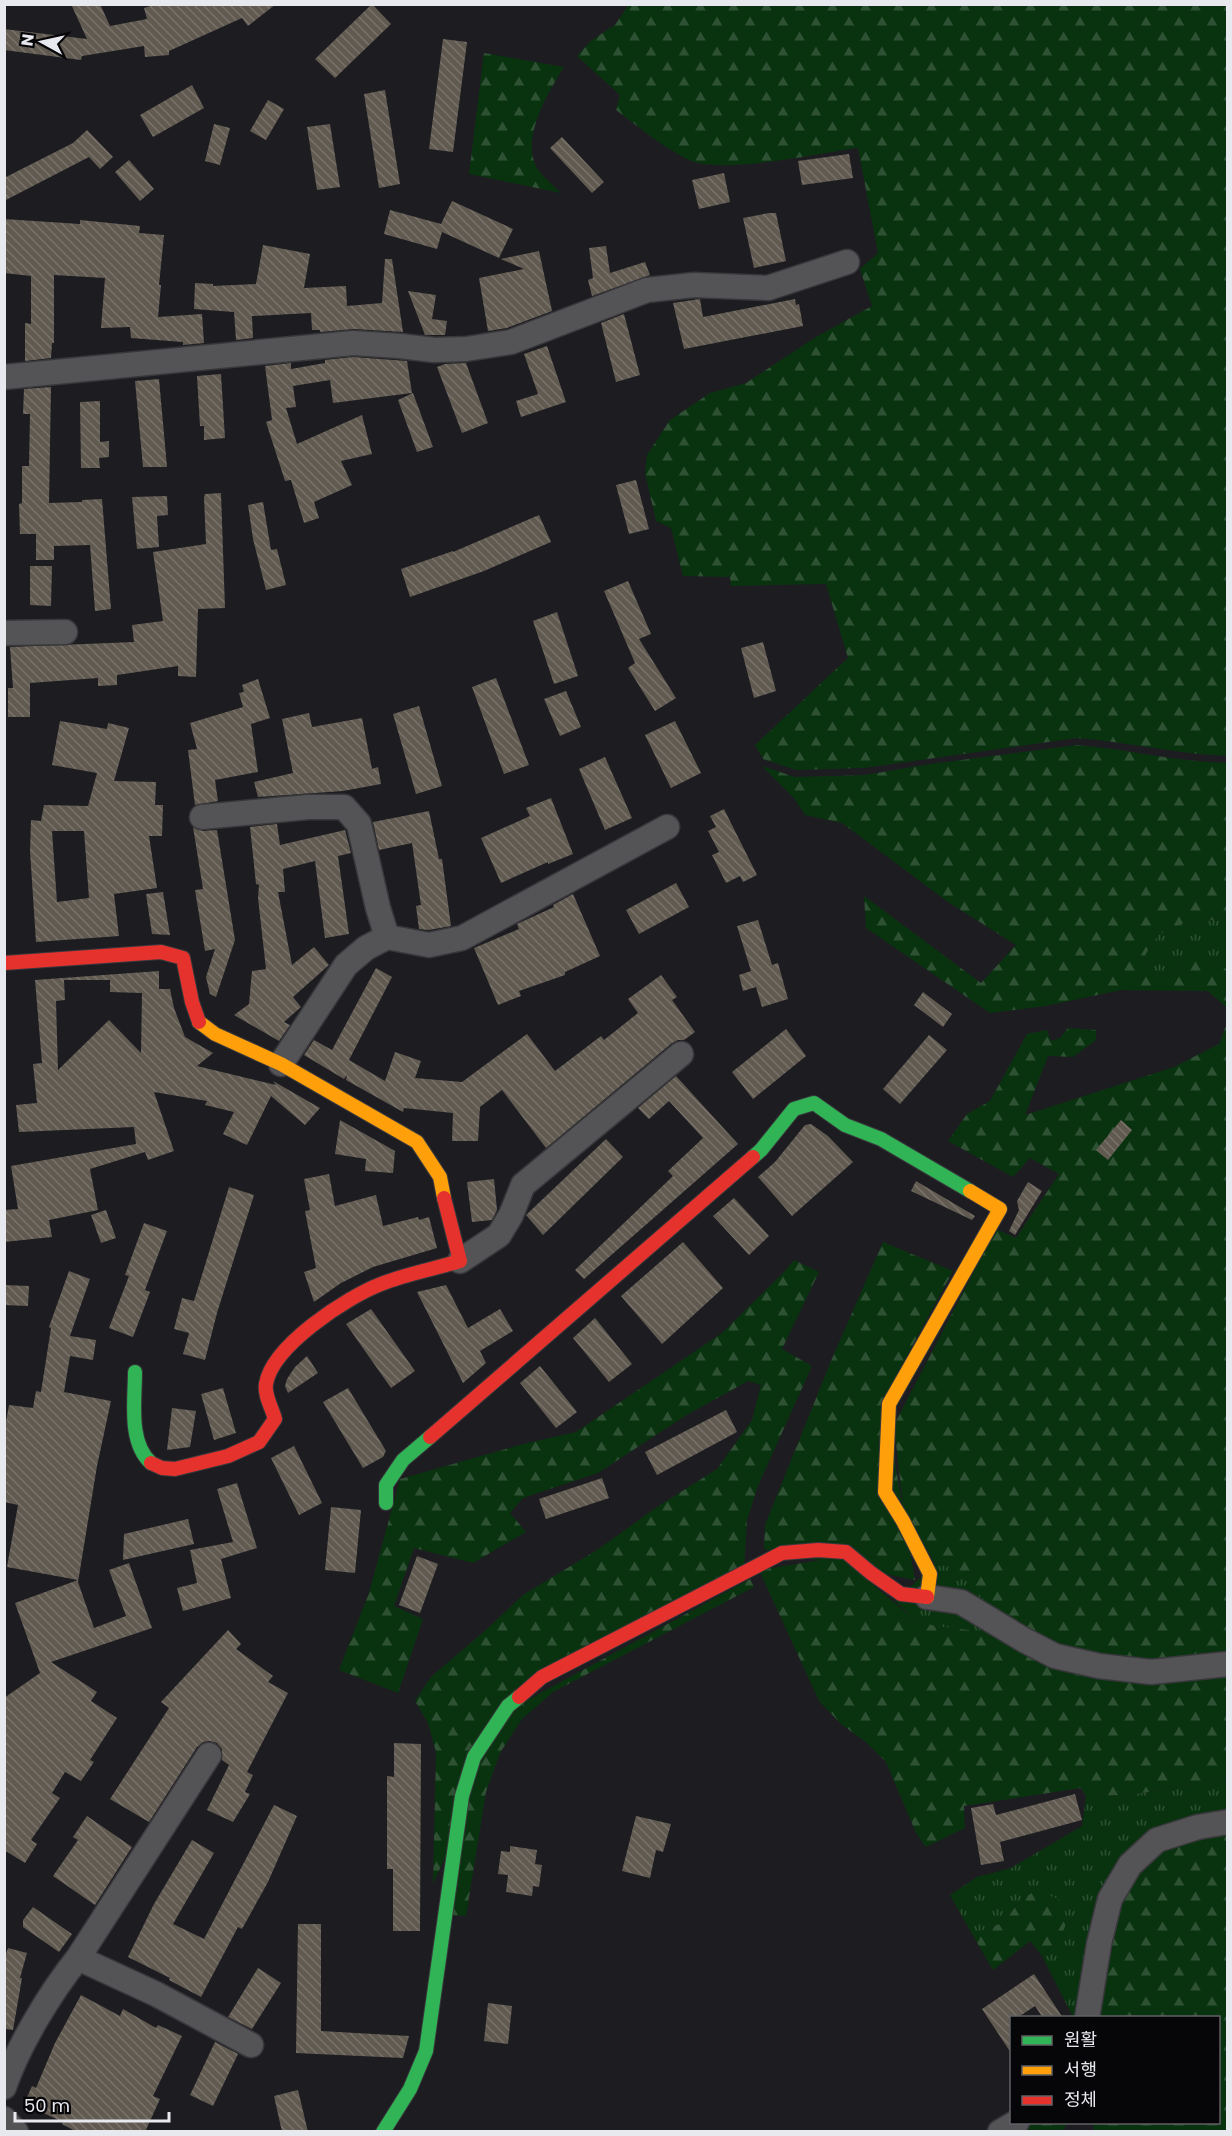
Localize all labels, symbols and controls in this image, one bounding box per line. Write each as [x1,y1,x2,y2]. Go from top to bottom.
north arrow [12,12,72,72]
text: N [15,32,40,48]
legend [1010,2016,1220,2124]
text: 원활 [1064,2027,1097,2052]
text: 서행 [1064,2057,1097,2082]
scale bar [15,2085,170,2123]
text: 정체 [1064,2087,1097,2112]
text: 50 m [24,2093,70,2118]

